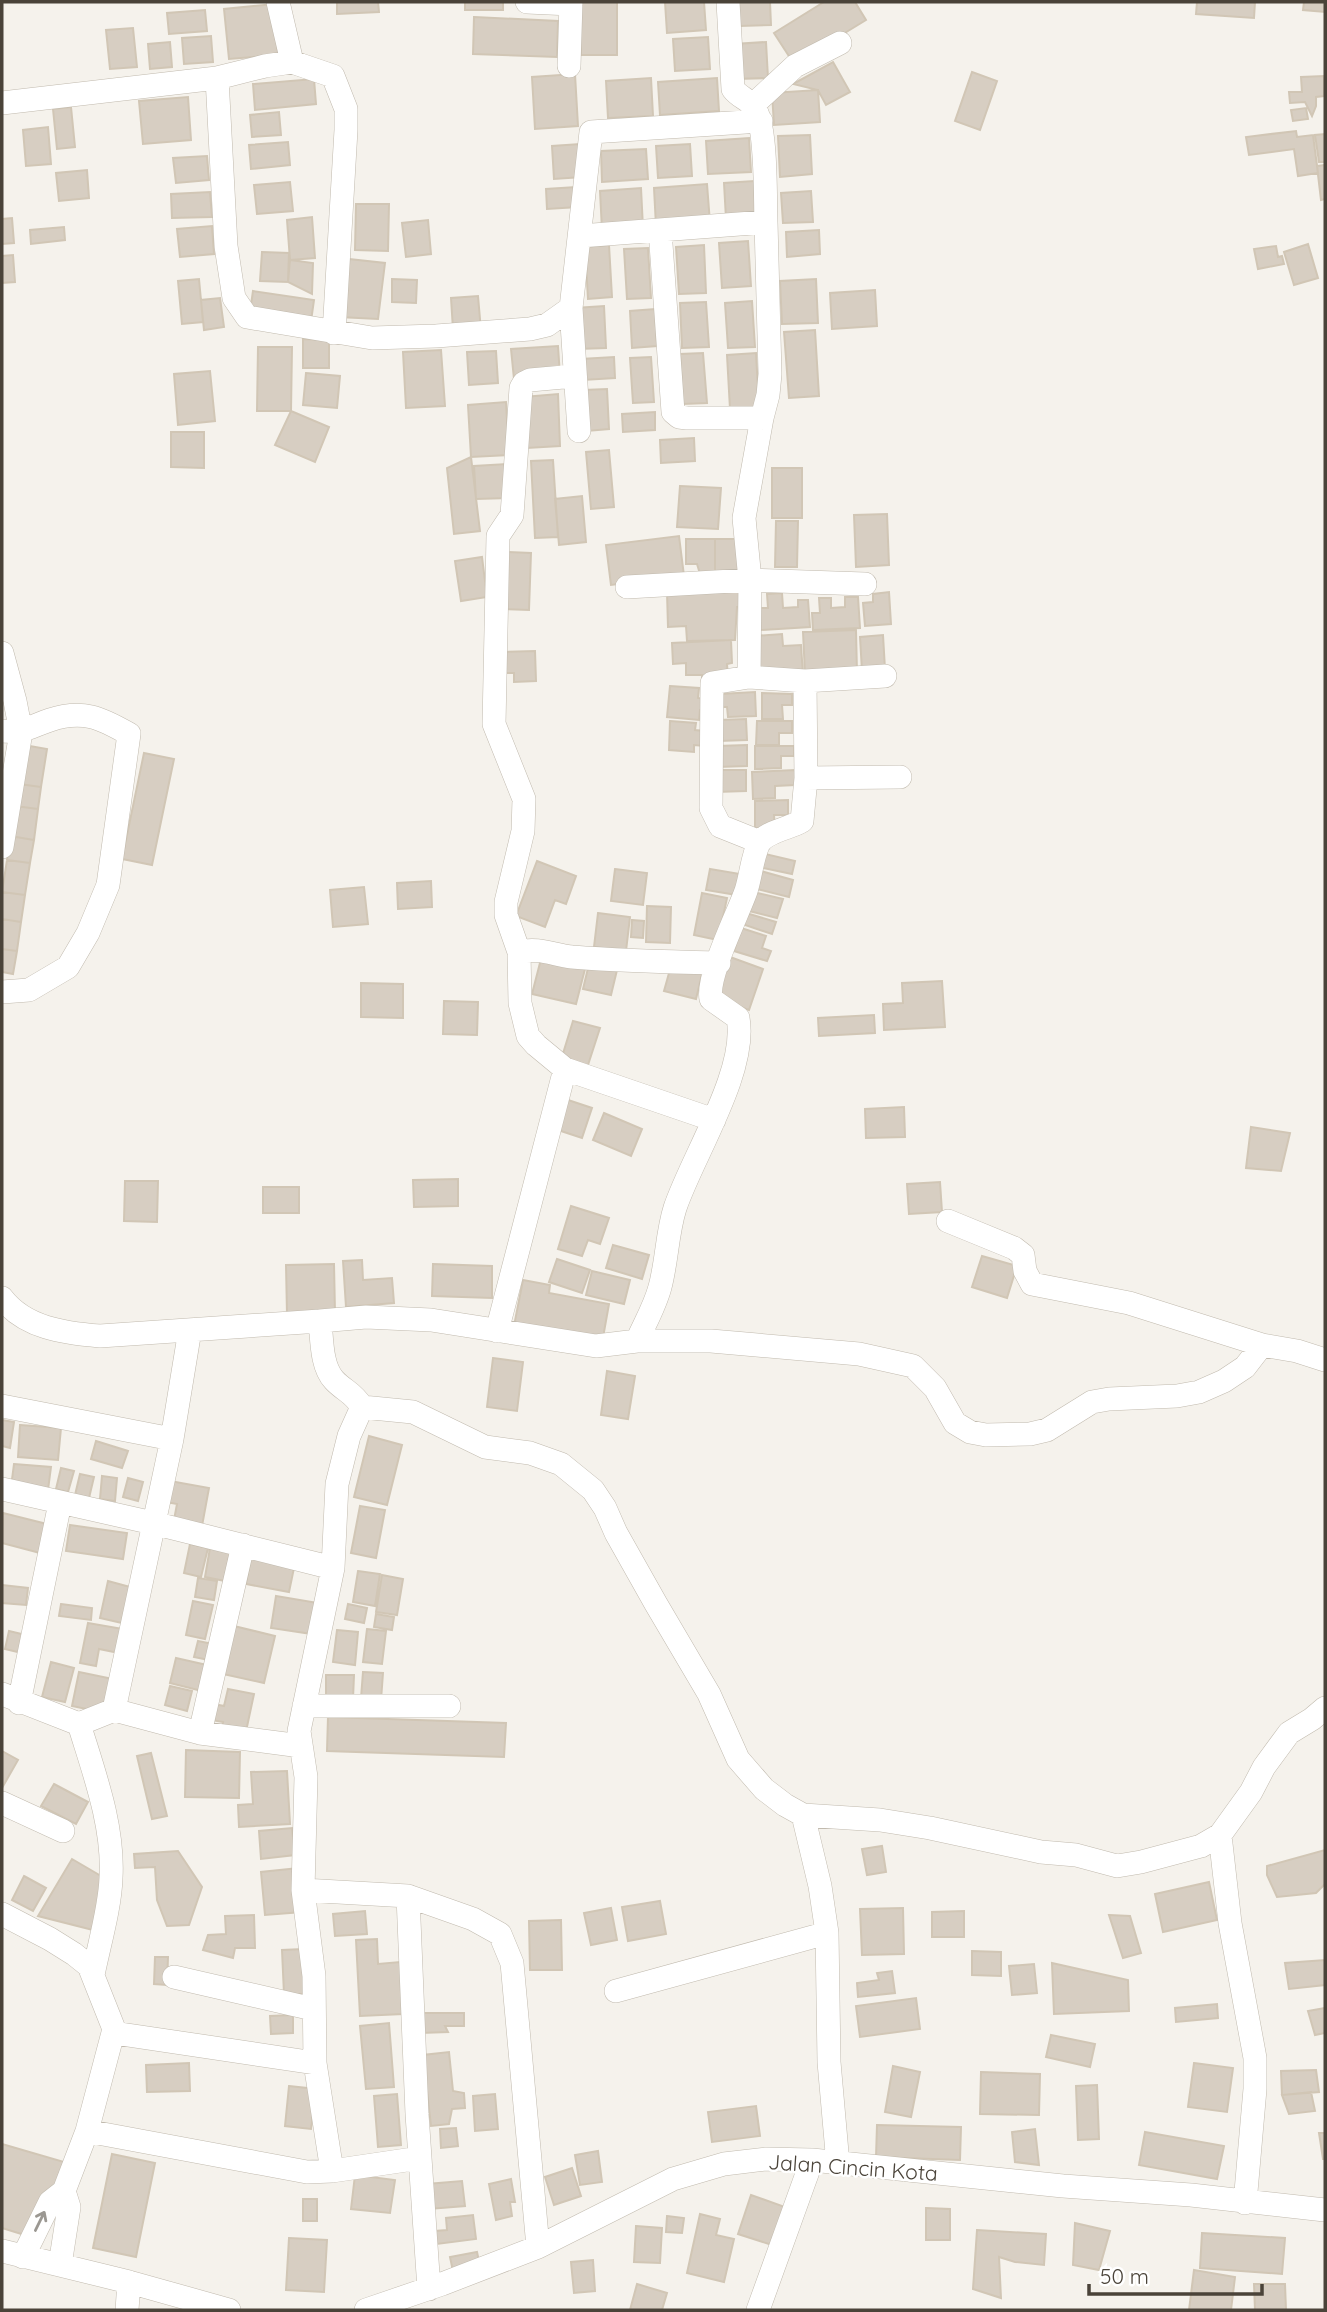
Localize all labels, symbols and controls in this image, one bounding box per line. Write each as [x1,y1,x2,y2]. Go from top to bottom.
street label: Jalan Cincin Kota [767,2148,939,2186]
one-way arrow [34,2211,47,2232]
scale bar [1089,2252,1262,2296]
text: 50 m [1100,2263,1149,2289]

